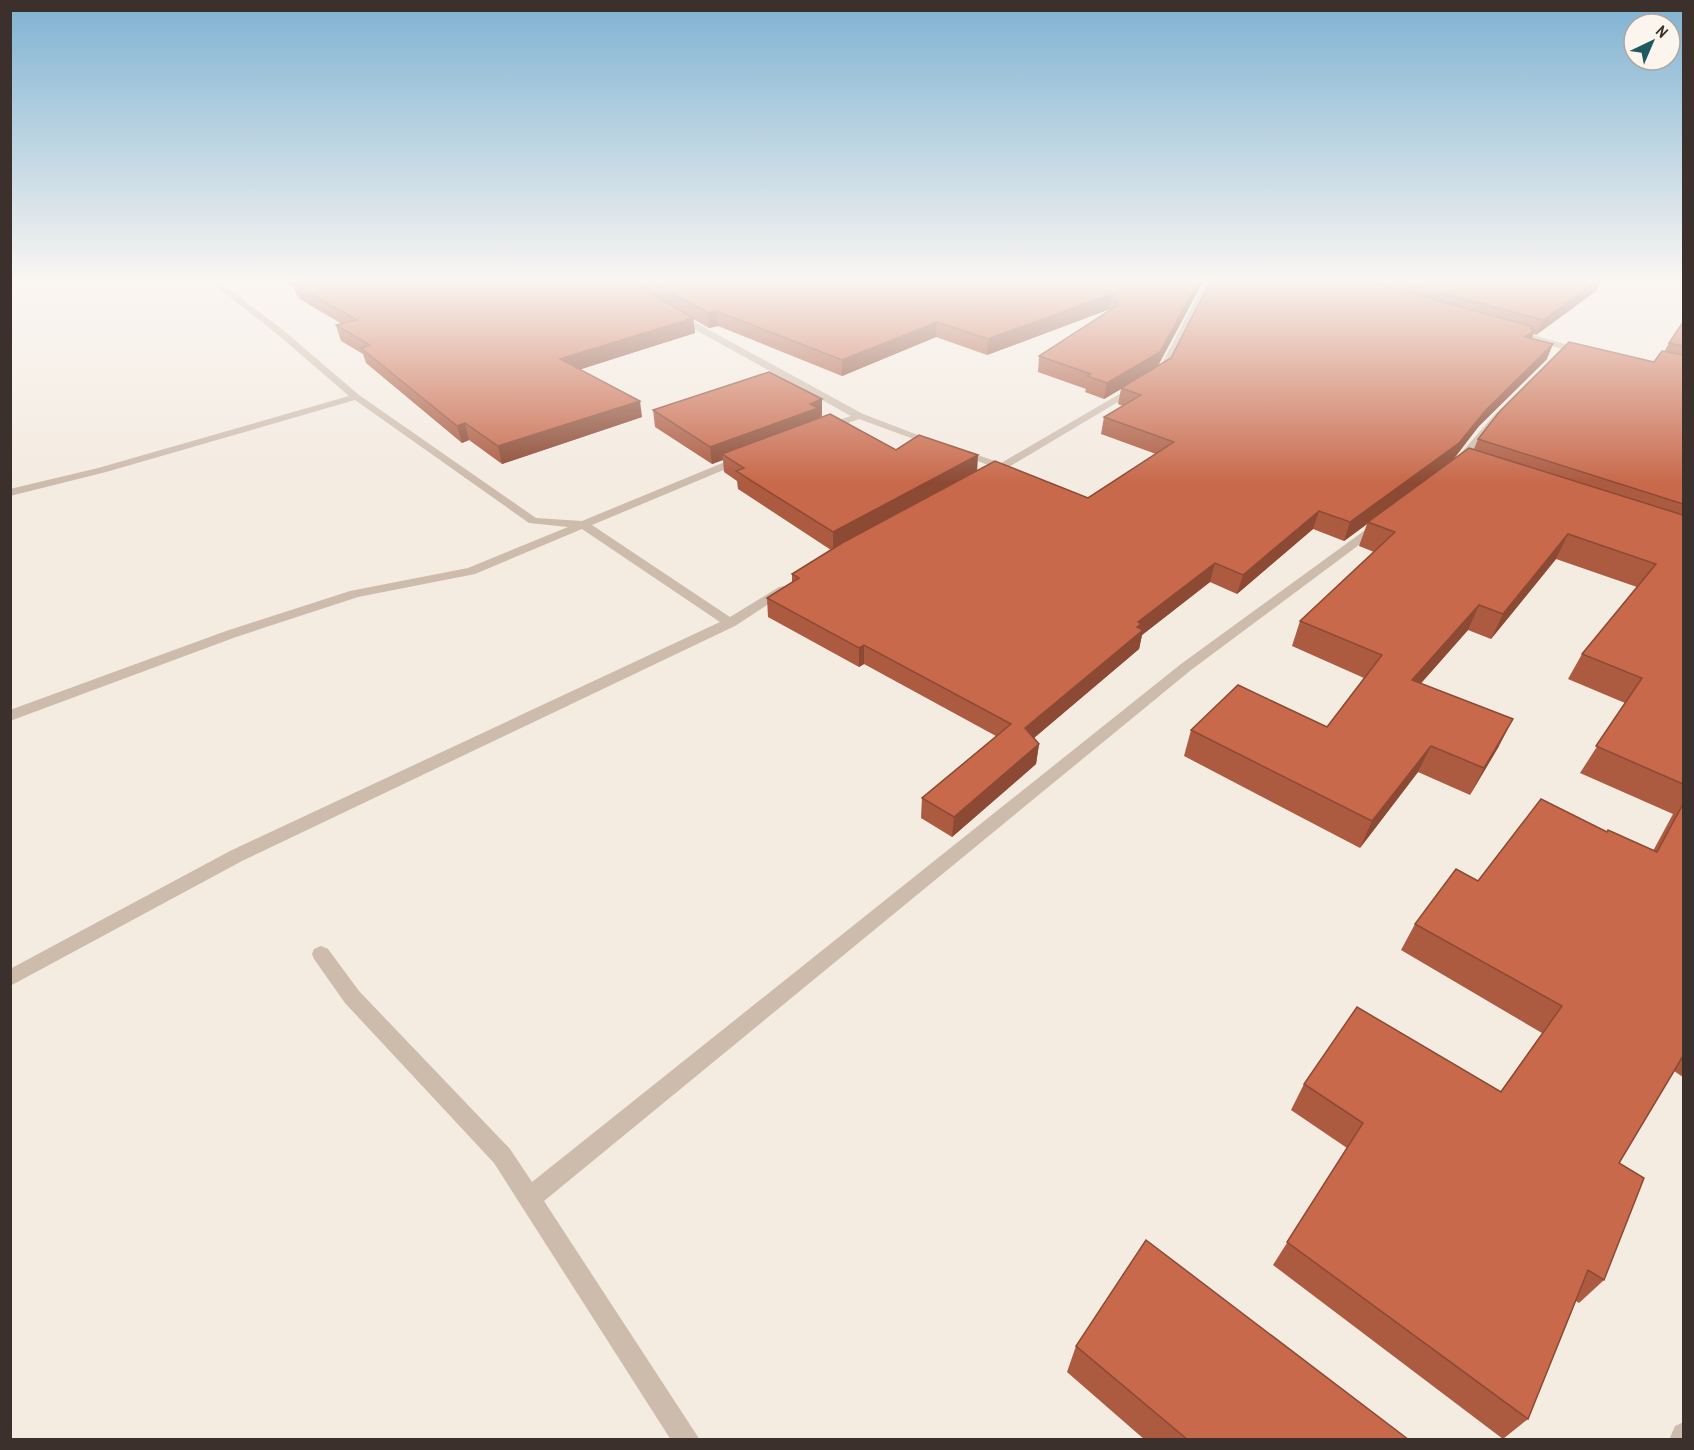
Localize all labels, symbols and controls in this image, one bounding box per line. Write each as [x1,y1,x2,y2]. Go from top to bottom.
north arrow [1622,12,1682,72]
text: N [1651,20,1673,42]

